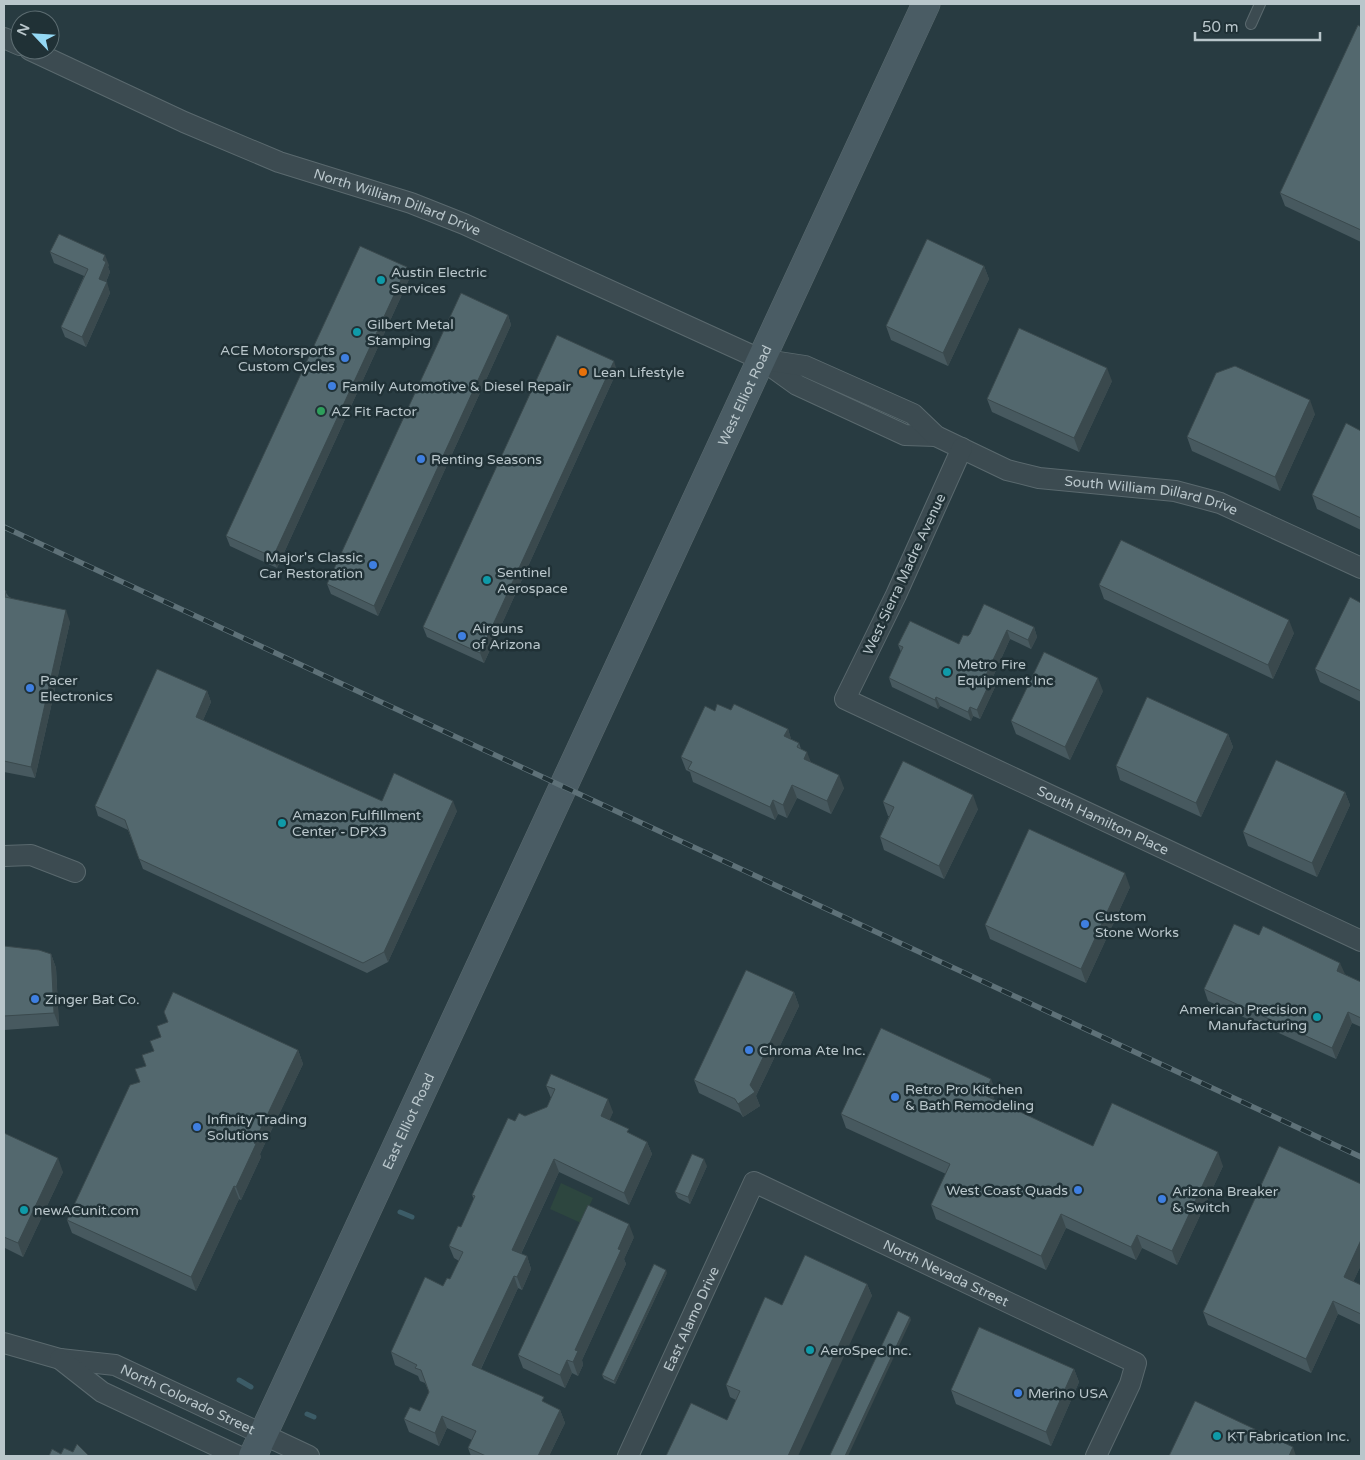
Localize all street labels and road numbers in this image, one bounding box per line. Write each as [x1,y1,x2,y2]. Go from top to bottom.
street label: North William Dillard Drive [312,165,483,240]
street label: West Elliot Road [714,342,776,449]
street label: South William Dillard Drive [1064,472,1241,519]
street label: West Sierra Madre Avenue [859,491,949,658]
street label: South Hamilton Place [1034,782,1171,859]
street label: East Elliot Road [379,1070,438,1172]
street label: North Nevada Street [880,1236,1012,1311]
street label: East Alamo Drive [660,1264,723,1374]
street label: North Colorado Street [118,1361,258,1439]

